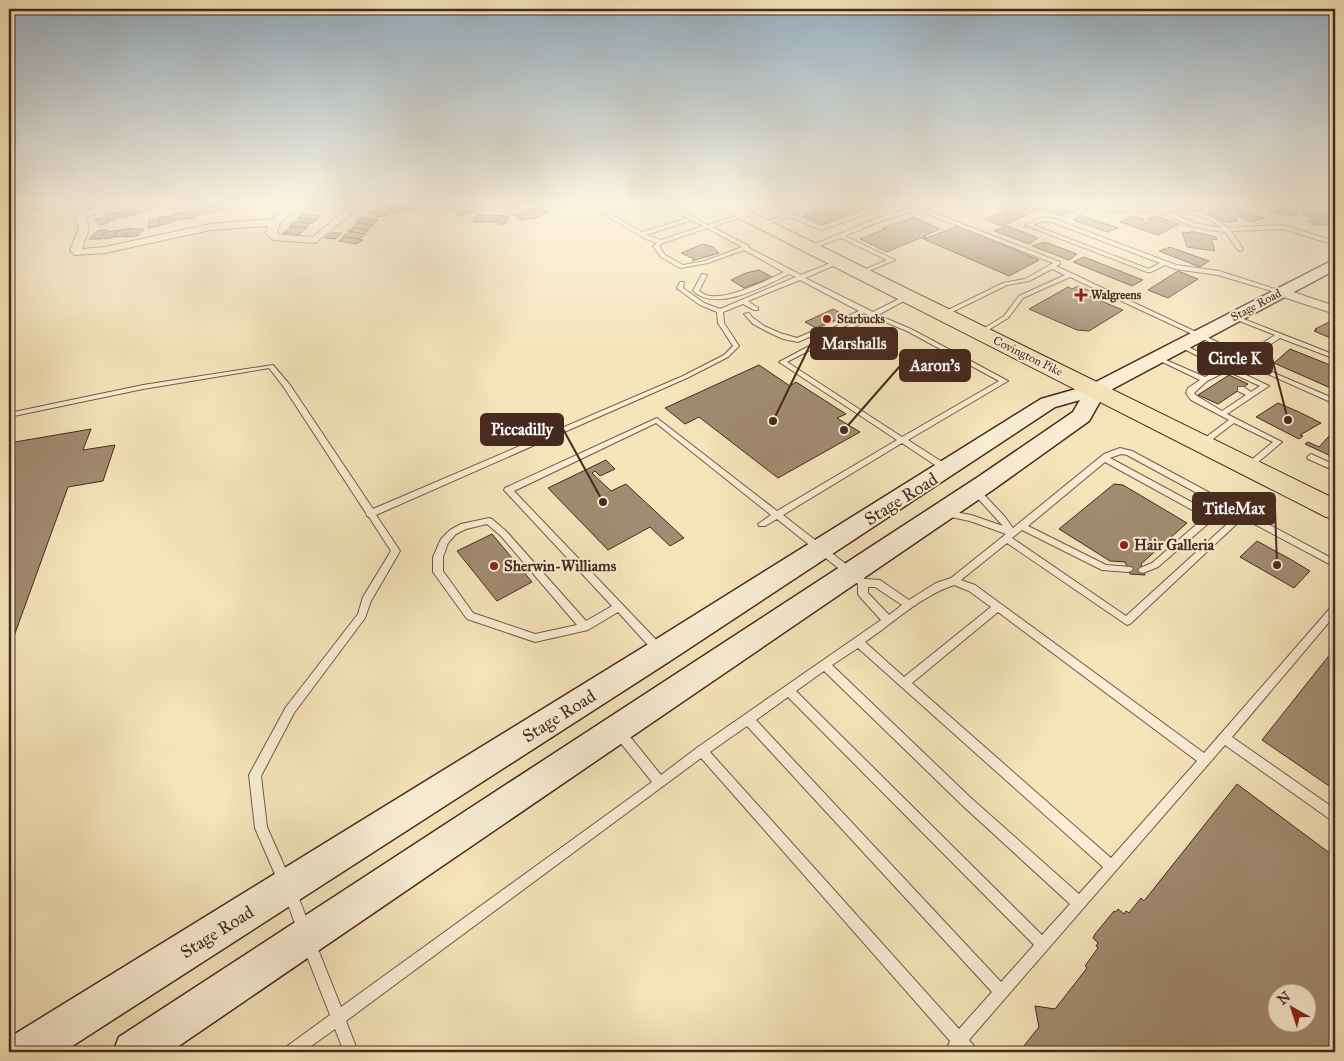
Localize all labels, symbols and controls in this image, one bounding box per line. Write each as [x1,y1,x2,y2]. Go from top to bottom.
street label: Stage Road [1228,286,1284,325]
place label: Walgreens [1091,288,1142,303]
marker: Walgreens [1075,289,1087,301]
place label: Starbucks [837,312,886,326]
marker: Starbucks [821,313,833,325]
callout: Marshalls [811,328,897,359]
street label: Covington Pike [991,333,1065,380]
text: Marshalls [821,334,887,353]
callout: Circle K [1198,343,1272,374]
text: Circle K [1208,349,1263,368]
callout: Aaron's [900,350,970,381]
text: Aaron's [909,356,960,375]
callout: Piccadilly [481,414,563,445]
text: Piccadilly [491,420,555,440]
street label: Stage Road [860,468,942,531]
callout: TitleMax [1193,493,1275,524]
text: TitleMax [1202,499,1266,518]
place label: Hair Galleria [1134,536,1215,554]
marker: Hair Galleria [1118,539,1130,551]
place label: Sherwin-Williams [504,557,617,575]
marker: Sherwin-Williams [488,560,500,572]
street label: Stage Road [518,685,600,748]
street label: Stage Road [176,901,258,964]
north arrow [1266,984,1316,1034]
text: N [1274,988,1294,1009]

